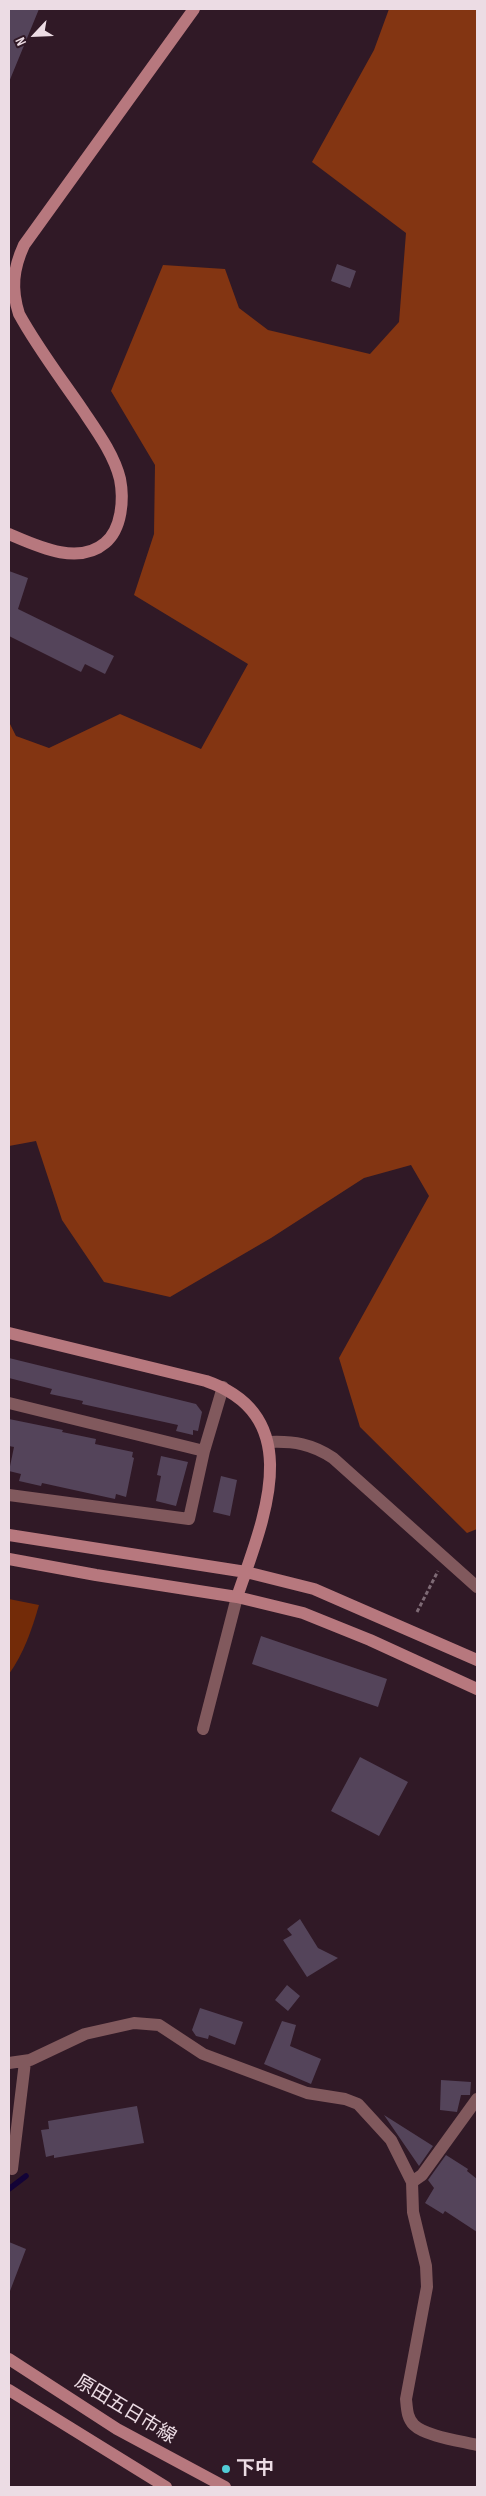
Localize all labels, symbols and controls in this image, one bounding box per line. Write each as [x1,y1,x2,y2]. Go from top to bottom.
north arrow [10,10,60,60]
text: N [12,35,30,49]
street label: 原田五日市線 [70,2371,180,2449]
place label: 下中 [236,2458,274,2480]
marker: 下中 [220,2463,232,2475]

